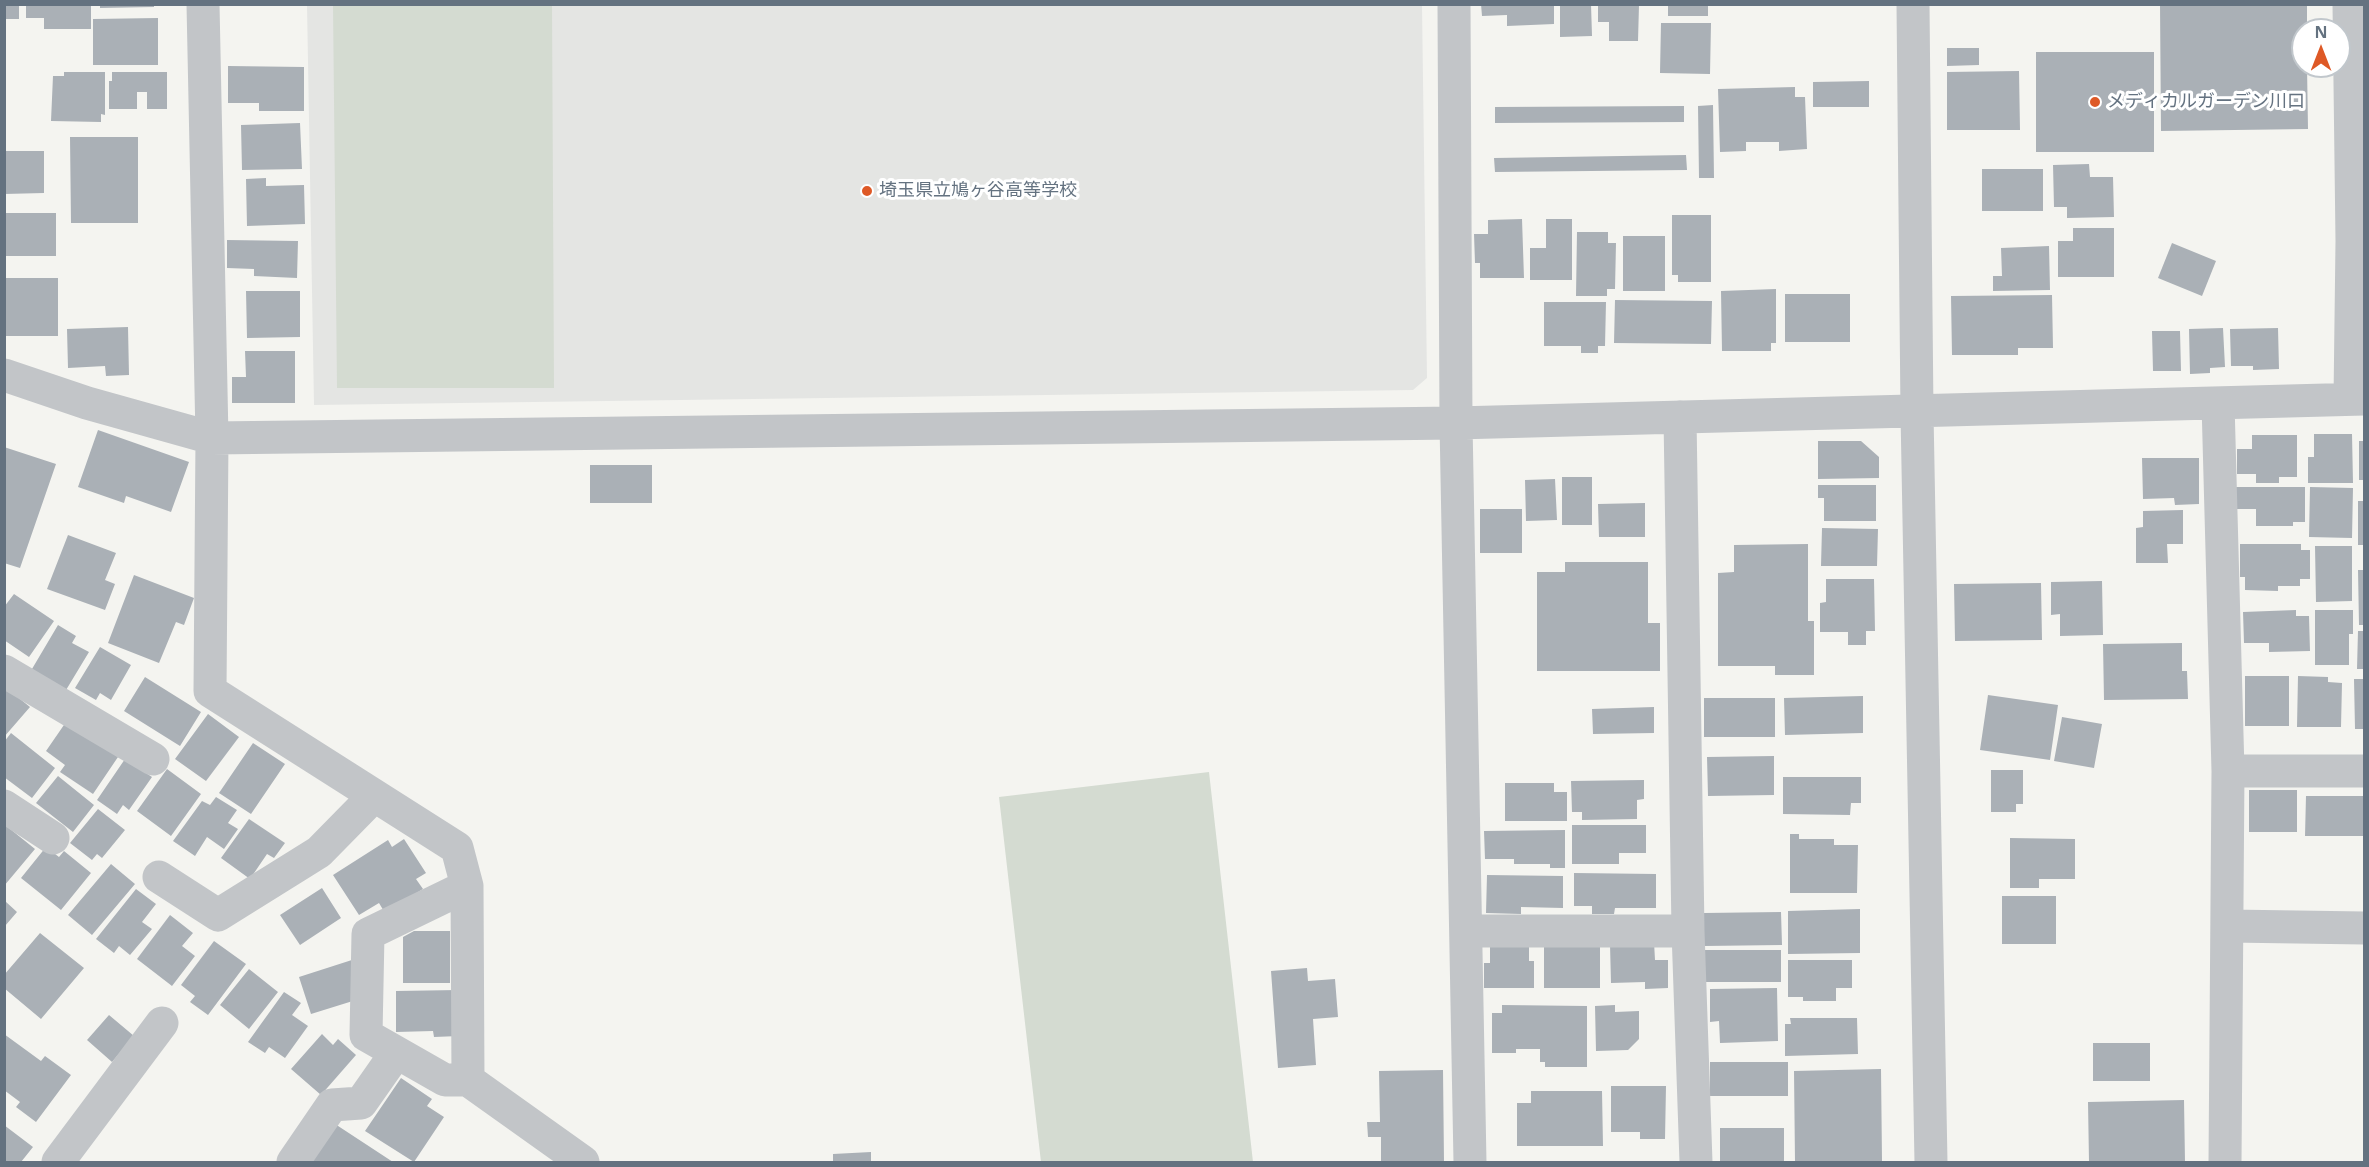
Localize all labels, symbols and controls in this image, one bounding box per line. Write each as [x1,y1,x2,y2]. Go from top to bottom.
north arrow [2291,18,2351,78]
text: N [2314,21,2328,43]
place label: メディカルガーデン川口 [2107,91,2305,113]
marker: メディカルガーデン川口 [2088,95,2102,109]
place label: 埼玉県立鳩ヶ谷高等学校 [879,180,1077,202]
marker: 埼玉県立鳩ヶ谷高等学校 [860,184,874,198]

